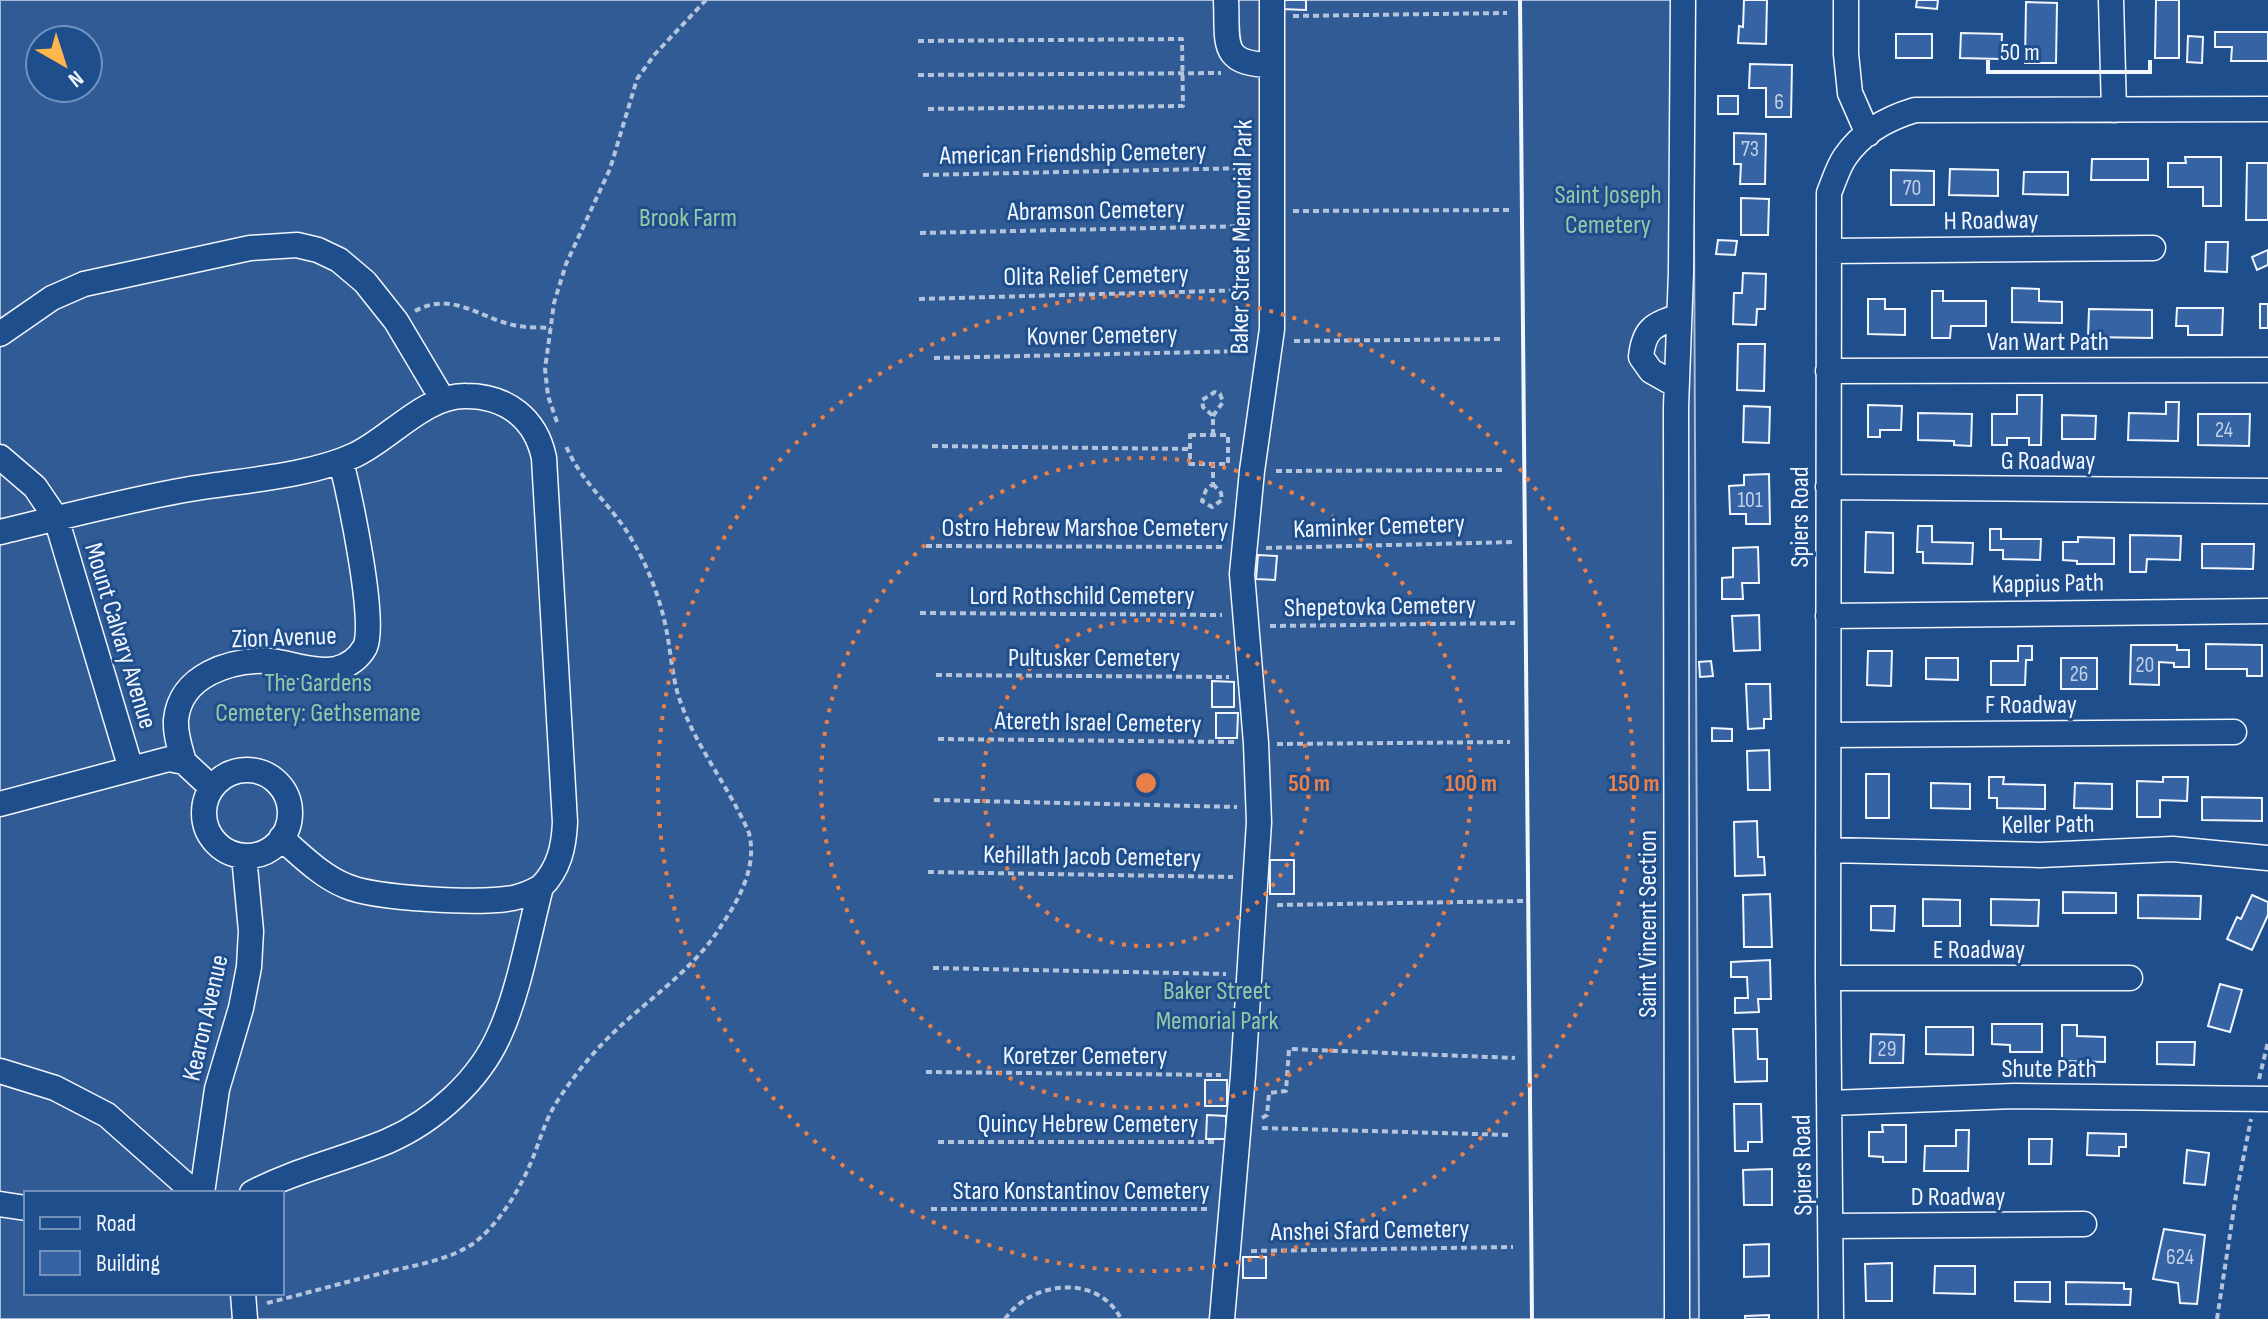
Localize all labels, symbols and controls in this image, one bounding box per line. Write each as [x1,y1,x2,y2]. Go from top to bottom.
north arrow [24,24,104,104]
scale bar [1988,24,2150,74]
text: 50 m [2000,38,2040,67]
text: N [63,64,89,93]
house number: 6 [1774,89,1784,116]
street label: Baker Street Memorial Park [1224,119,1260,355]
street label: American Friendship Cemetery [938,136,1207,172]
house number: 73 [1741,136,1759,163]
house number: 70 [1903,175,1921,202]
park label: Saint Joseph Cemetery [1554,180,1662,241]
street label: Abramson Cemetery [1006,194,1185,228]
park label: Brook Farm [639,203,737,234]
street label: H Roadway [1943,205,2039,237]
street label: Olita Relief Cemetery [1003,259,1189,293]
street label: Kovner Cemetery [1026,319,1178,353]
street label: Van Wart Path [1987,327,2109,358]
house number: 24 [2215,417,2233,444]
street label: G Roadway [2001,446,2095,477]
street label: Spiers Road [1785,466,1816,568]
house number: 101 [1737,487,1763,514]
street label: Kaminker Cemetery [1293,509,1465,545]
street label: Ostro Hebrew Marshoe Cemetery [942,513,1228,544]
street label: Mount Calvary Avenue [77,539,163,733]
street label: Kappius Path [1992,568,2104,600]
street label: Lord Rothschild Cemetery [970,581,1194,612]
street label: Shepetovka Cemetery [1284,590,1476,624]
street label: Zion Avenue [231,621,337,655]
street label: Pultusker Cemetery [1008,643,1180,674]
house number: 20 [2136,652,2154,679]
house number: 26 [2070,661,2088,688]
park label: The Gardens Cemetery: Gethsemane [215,668,421,729]
street label: F Roadway [1985,690,2077,721]
street label: Atereth Israel Cemetery [993,706,1202,740]
centre of rings [1132,769,1160,797]
text: 50 m [1288,769,1330,798]
text: 100 m [1445,769,1497,798]
text: 150 m [1608,769,1660,798]
street label: Keller Path [2001,809,2095,841]
street label: Saint Vincent Section [1633,830,1664,1018]
street label: Kehillath Jacob Cemetery [983,840,1201,874]
street label: E Roadway [1933,935,2025,966]
street label: Kearon Avenue [176,952,236,1084]
park label: Baker Street Memorial Park [1156,976,1278,1037]
house number: 29 [1878,1036,1896,1063]
street label: Koretzer Cemetery [1003,1041,1167,1072]
street label: Shute Path [2001,1054,2097,1085]
street label: Quincy Hebrew Cemetery [978,1109,1198,1140]
street label: Spiers Road [1787,1114,1819,1216]
street label: Staro Konstantinov Cemetery [952,1176,1210,1207]
street label: D Roadway [1911,1182,2005,1213]
legend [24,1191,284,1295]
text: Road [96,1209,136,1238]
street label: Anshei Sfard Cemetery [1269,1214,1470,1248]
house number: 624 [2166,1244,2194,1271]
text: Building [96,1249,160,1278]

